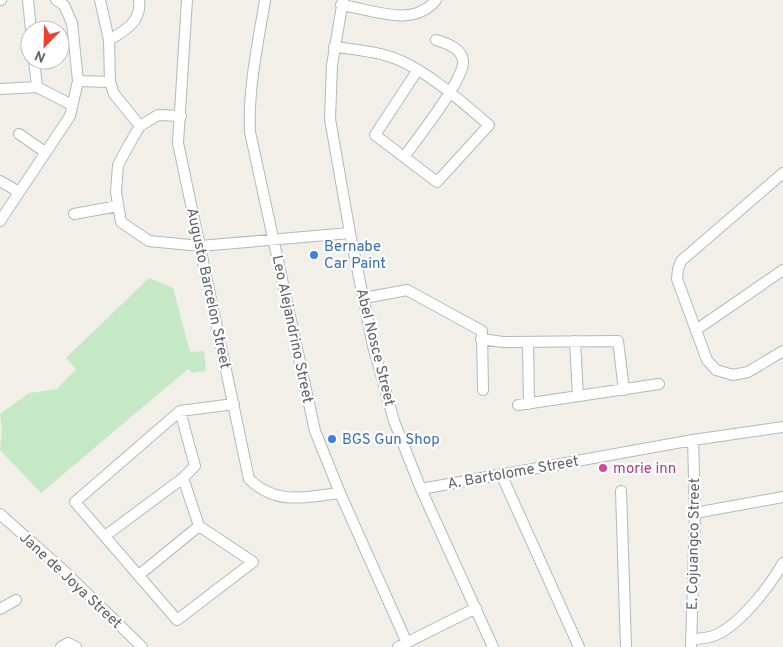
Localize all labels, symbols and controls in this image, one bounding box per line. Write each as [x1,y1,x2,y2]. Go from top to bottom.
north arrow [20,20,70,70]
text: N [33,46,48,65]
street label: Augusto Barcelon Street [181,206,234,371]
place label: Bernabe Car Paint [324,238,386,274]
marker: Bernabe Car Paint [308,249,320,261]
street label: Leo Alejandrino Street [267,254,316,405]
street label: Abel Nosce Street [351,287,398,408]
place label: BGS Gun Shop [342,431,440,450]
marker: BGS Gun Shop [326,433,338,445]
street label: A. Bartolome Street [446,453,580,494]
place label: morie inn [613,460,676,479]
marker: morie inn [597,462,609,474]
street label: E. Cojuangco Street [684,478,705,610]
street label: Jane de Joya Street [15,529,125,634]

